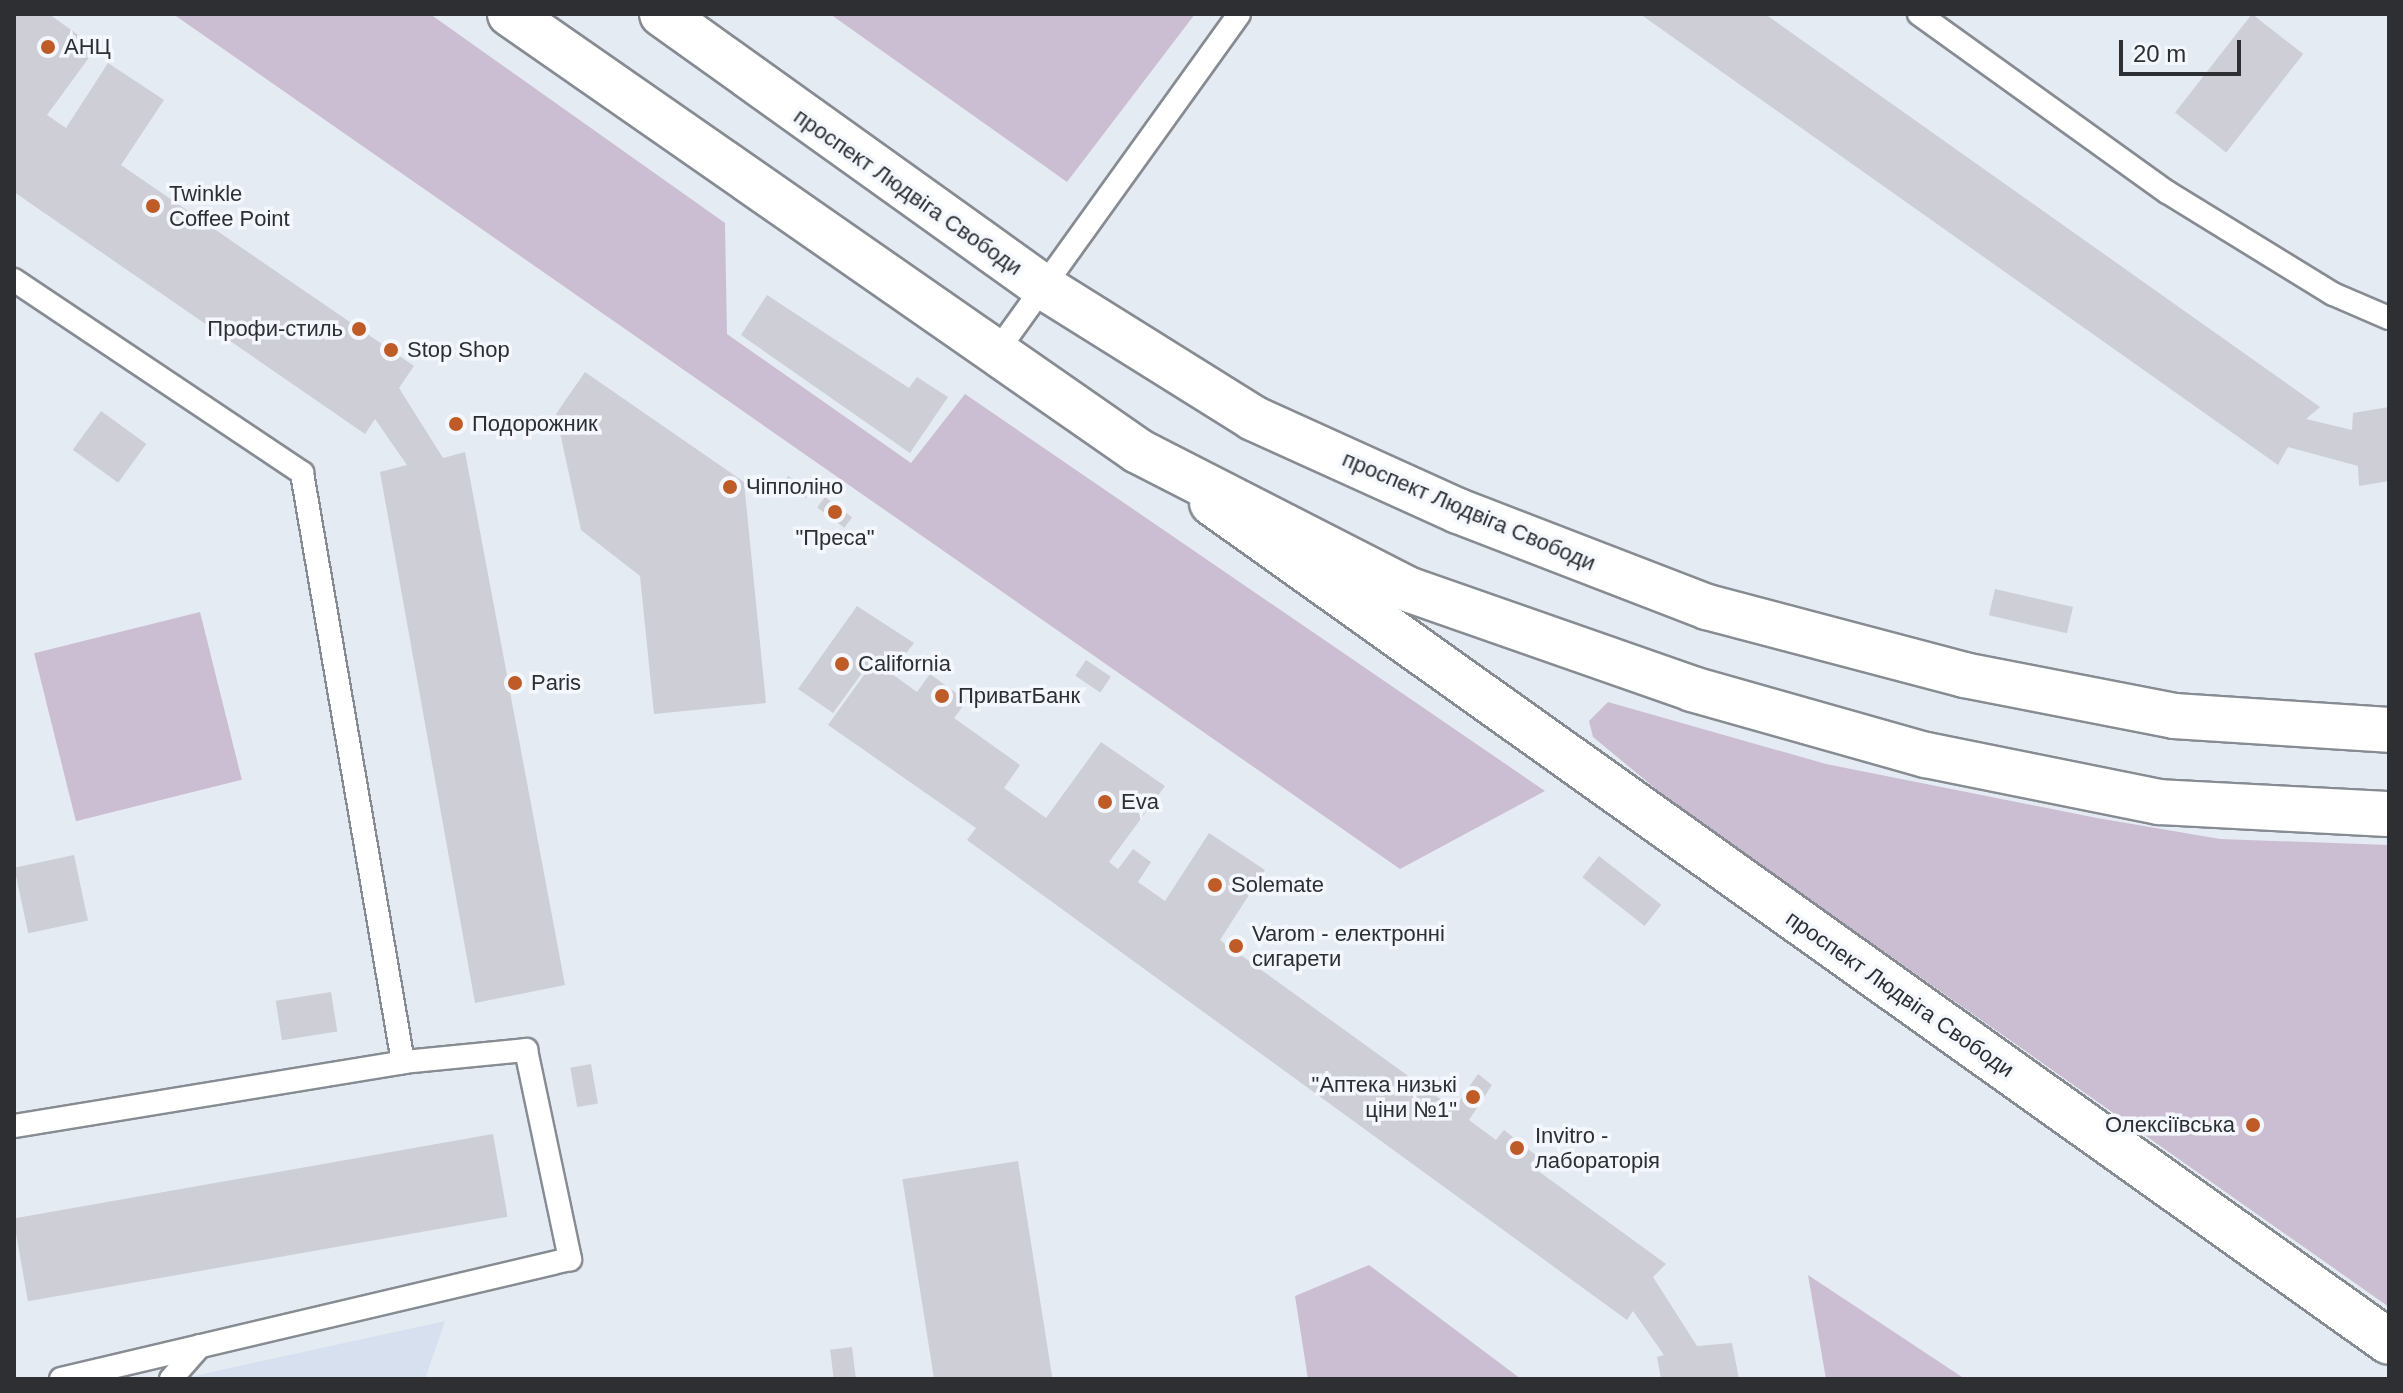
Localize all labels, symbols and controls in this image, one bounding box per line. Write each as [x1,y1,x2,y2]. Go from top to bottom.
scale bar [2123,24,2245,74]
place label: АНЦ [64,34,111,60]
marker: АНЦ [39,38,57,56]
text: 20 m [2133,40,2186,67]
street label: проспект Людвіга Свободи [789,103,1027,281]
place label: Twinkle Coffee Point [169,180,290,232]
marker: Twinkle Coffee Point [144,197,162,215]
place label: Профи-стиль [207,316,343,342]
marker: Профи-стиль [350,320,368,338]
place label: Stop Shop [407,337,510,363]
marker: Stop Shop [382,341,400,359]
place label: Подорожник [472,411,598,437]
marker: Подорожник [447,415,465,433]
street label: проспект Людвіга Свободи [1338,446,1600,576]
place label: Чіпполіно [746,474,843,500]
marker: Чіпполіно [721,478,739,496]
marker: "Преса" [826,503,844,521]
place label: "Преса" [795,525,875,551]
place label: California [858,651,951,677]
marker: California [833,655,851,673]
place label: Paris [531,670,581,696]
marker: Paris [506,674,524,692]
place label: ПриватБанк [958,683,1080,709]
marker: ПриватБанк [933,687,951,705]
place label: Eva [1121,789,1159,815]
marker: Eva [1096,793,1114,811]
place label: Solemate [1231,872,1324,898]
marker: Solemate [1206,876,1224,894]
street label: проспект Людвіга Свободи [1781,905,2019,1083]
place label: Varom - електронні сигарети [1252,920,1445,972]
marker: Varom - електронні сигарети [1227,937,1245,955]
place label: "Аптека низькі ціни №1" [1312,1071,1457,1122]
marker: "Аптека низькі ціни №1" [1464,1088,1482,1106]
place label: Олексіївська [2105,1112,2235,1138]
marker: Олексіївська [2242,1114,2264,1136]
place label: Invitro - лабораторія [1535,1122,1660,1174]
marker: Invitro - лабораторія [1506,1137,1528,1159]

